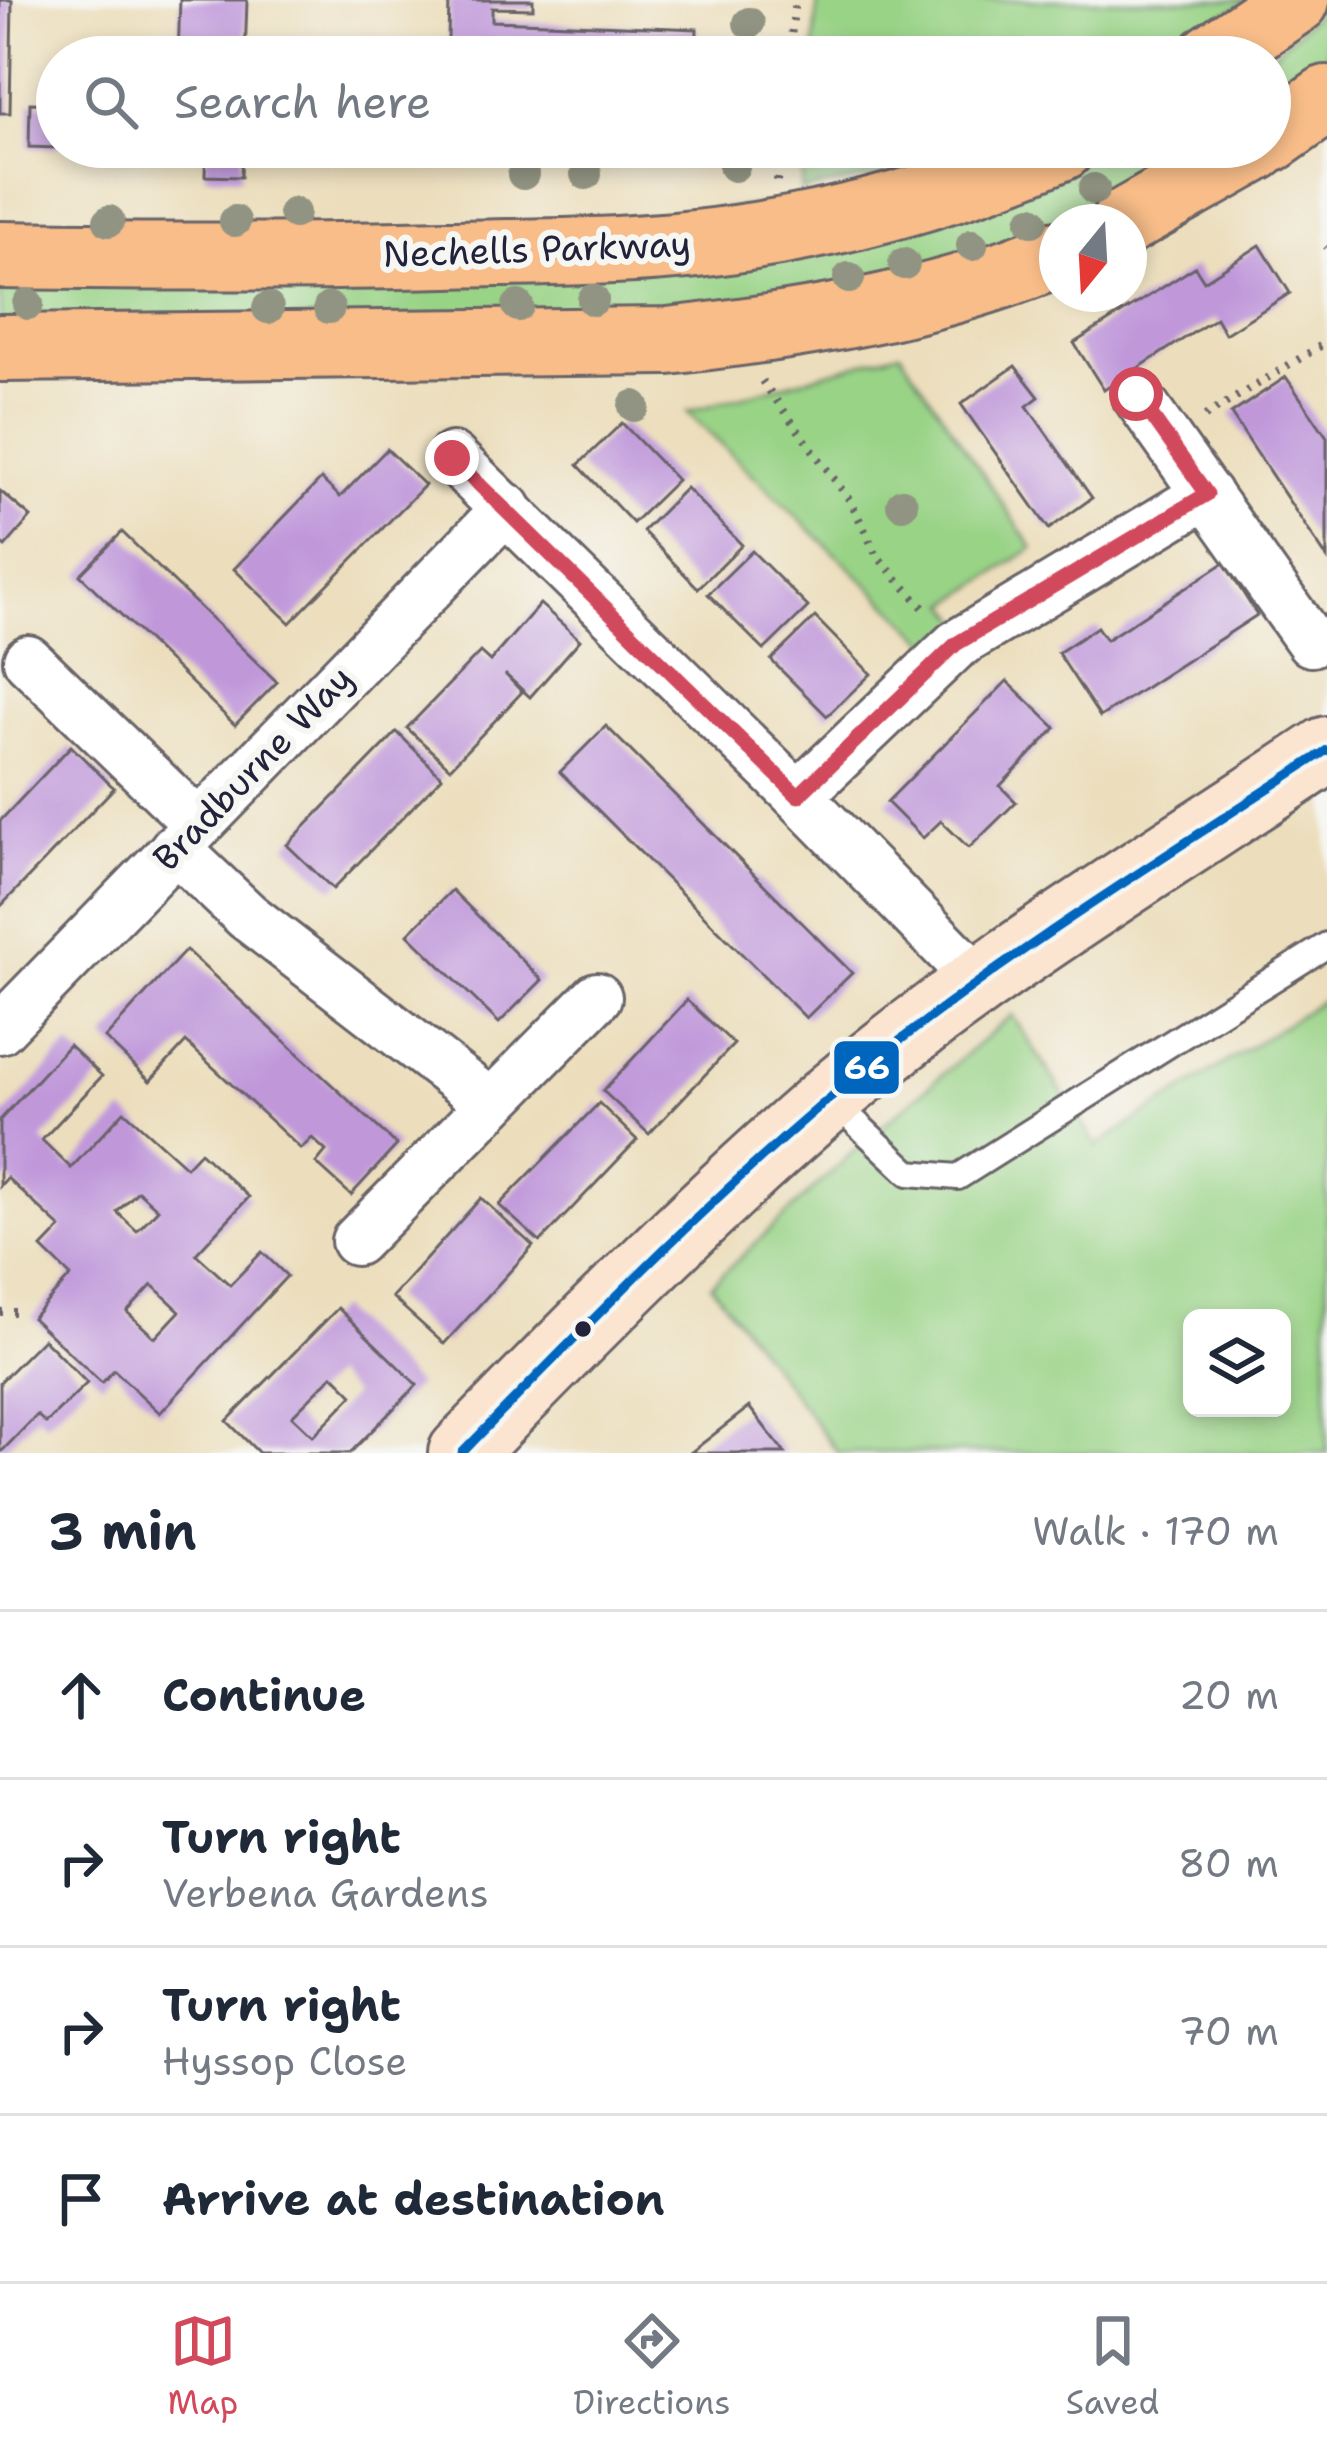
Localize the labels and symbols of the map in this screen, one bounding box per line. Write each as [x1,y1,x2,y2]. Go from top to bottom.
north arrow [1039,204,1147,312]
street label: Nechells Parkway [382,219,692,279]
route start [1109,367,1163,421]
route end [425,431,479,485]
street label: Bradburne Way [142,654,364,882]
line badge: 66 [832,1039,901,1096]
text: 66 [844,1045,890,1090]
unlabelled marker [572,1318,594,1340]

